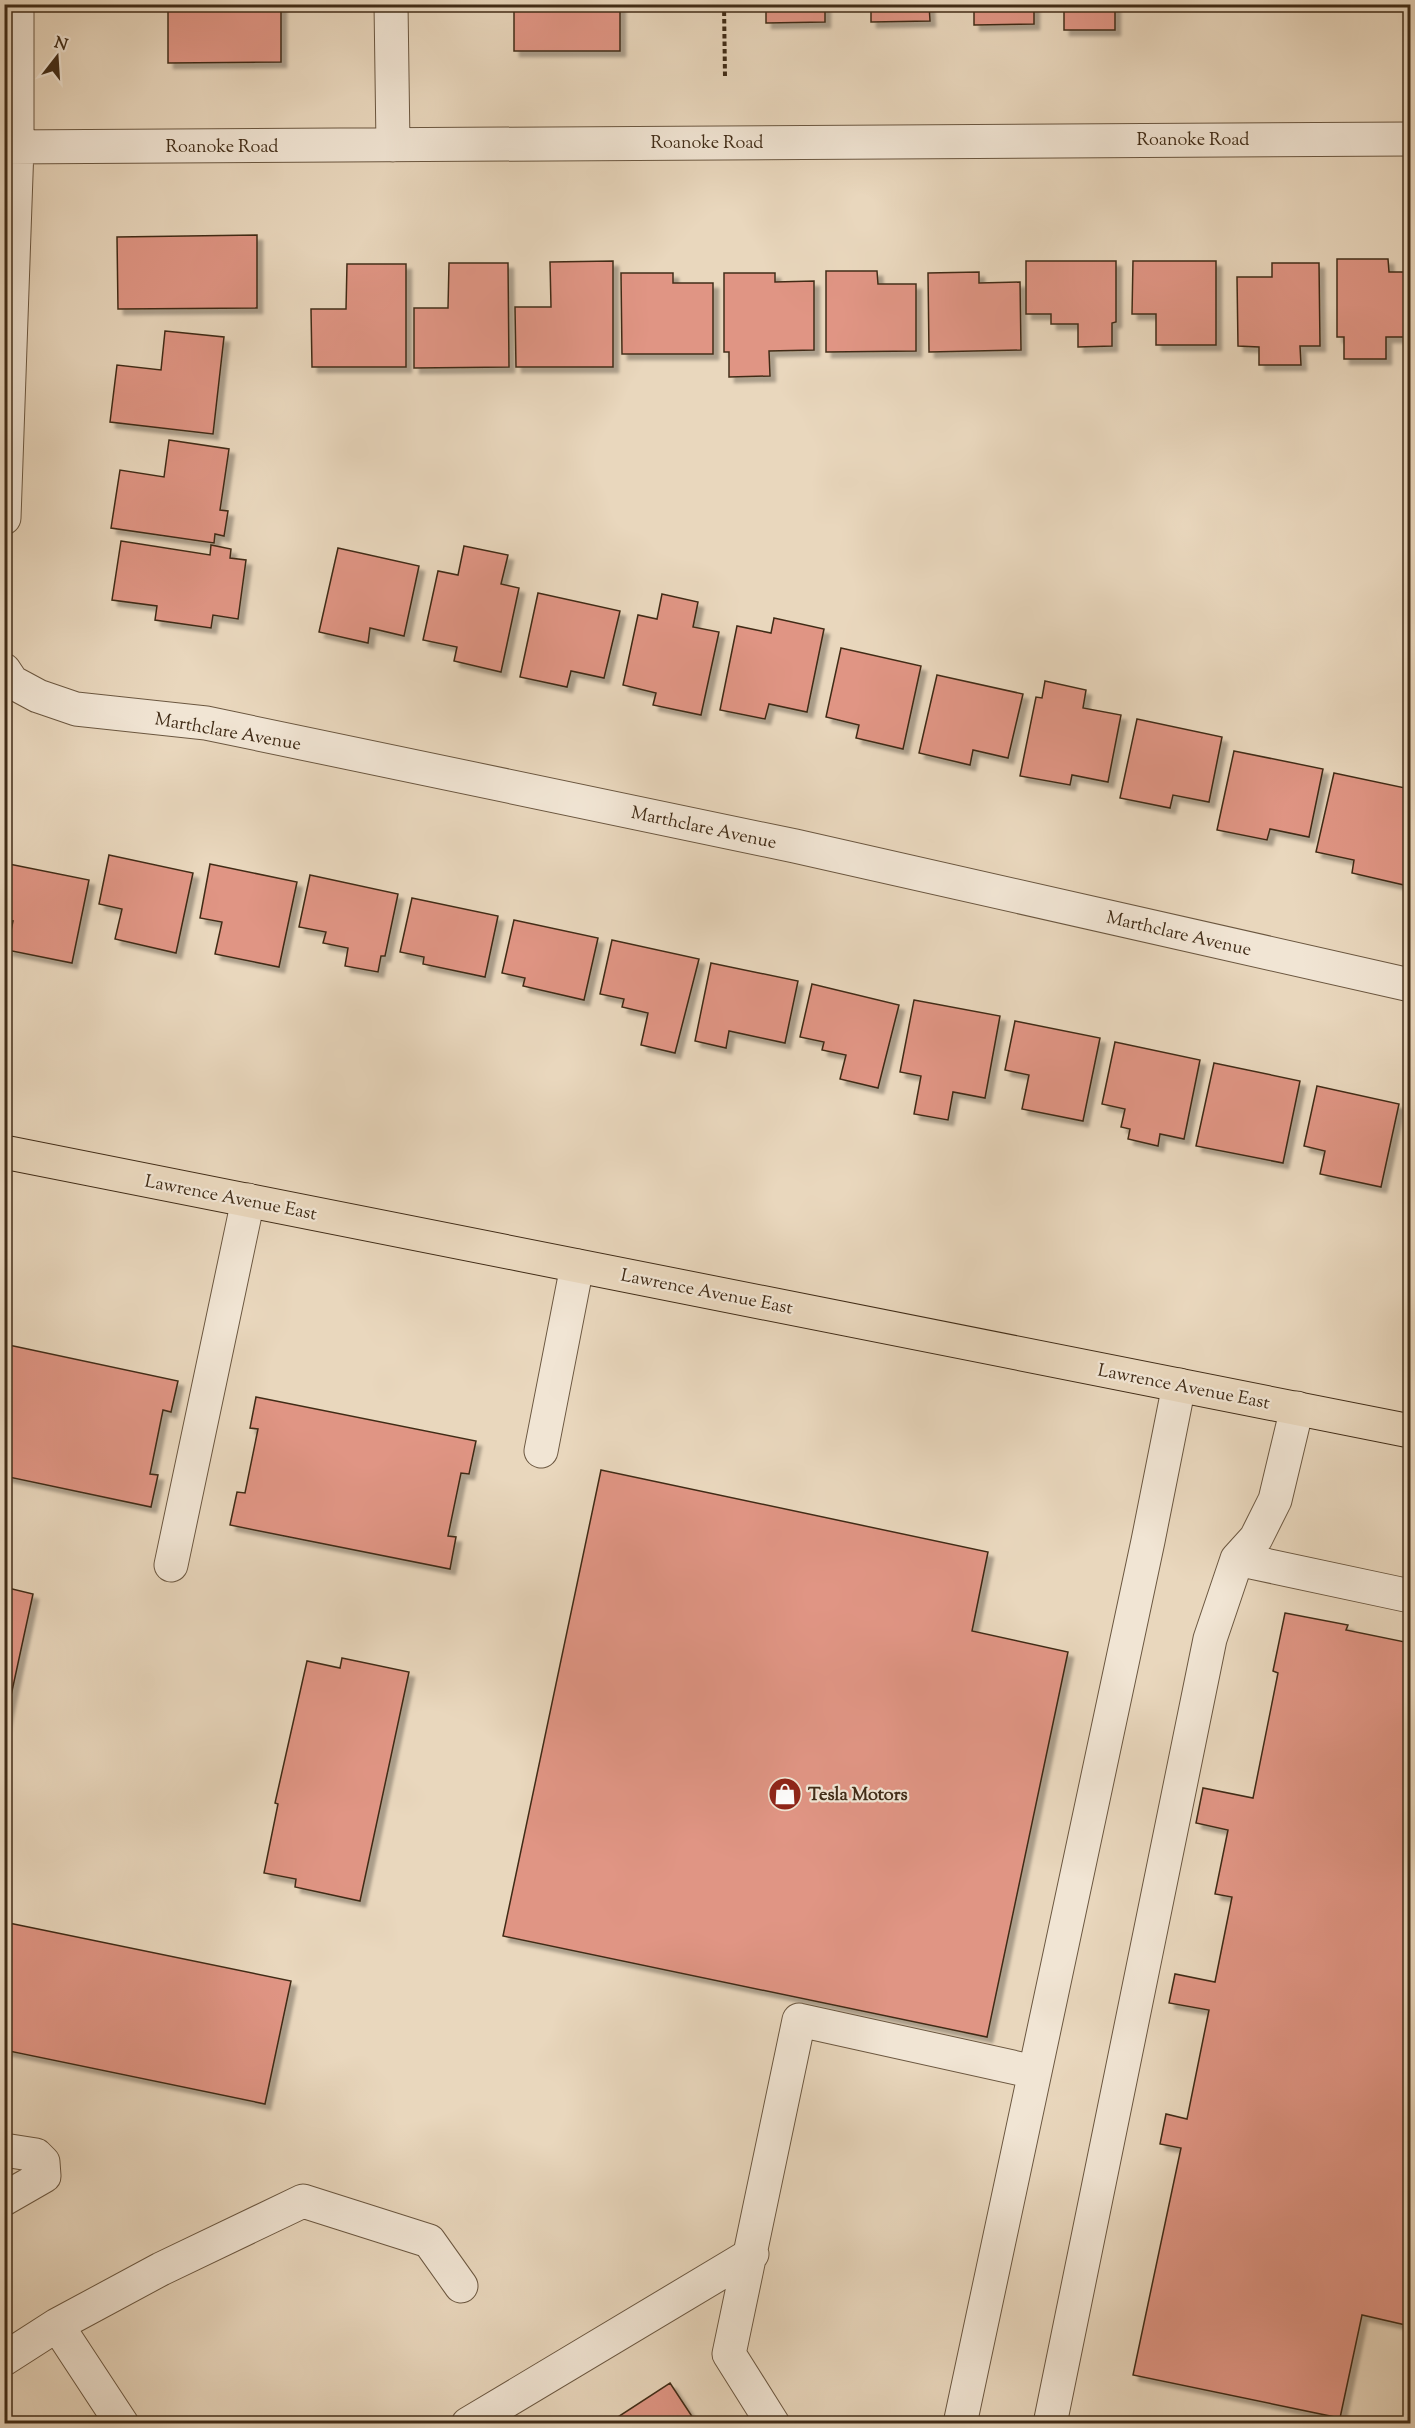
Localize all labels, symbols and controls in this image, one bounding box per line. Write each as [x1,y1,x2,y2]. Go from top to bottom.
north arrow [27,27,87,87]
text: N [51,32,70,58]
street label: Roanoke Road [1137,128,1249,154]
street label: Roanoke Road [651,131,763,157]
street label: Roanoke Road [166,135,278,161]
street label: Marthclare Avenue [152,707,303,759]
street label: Marthclare Avenue [628,801,779,857]
street label: Marthclare Avenue [1103,906,1254,964]
street label: Lawrence Avenue East [142,1170,319,1228]
street label: Lawrence Avenue East [618,1264,795,1322]
street label: Lawrence Avenue East [1095,1359,1272,1417]
shop icon: Tesla Motors [767,1776,803,1812]
place label: Tesla Motors [808,1783,908,1809]

